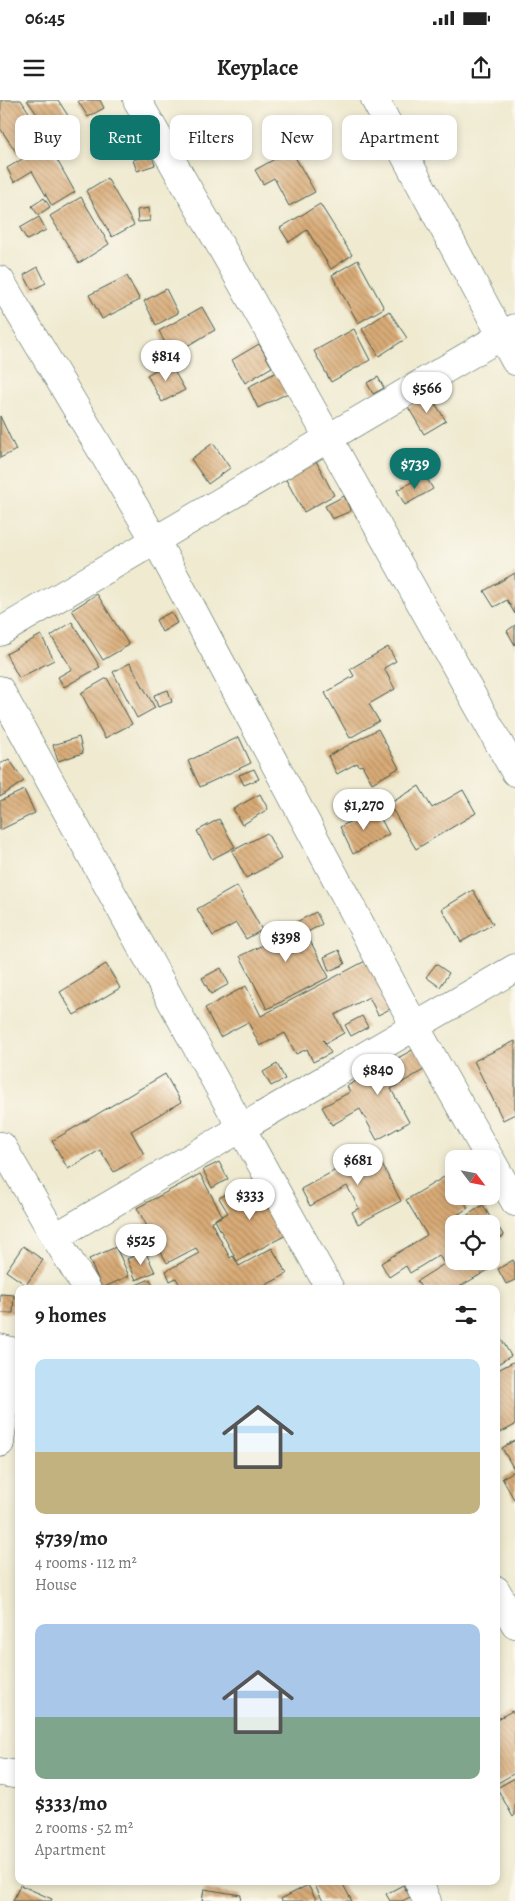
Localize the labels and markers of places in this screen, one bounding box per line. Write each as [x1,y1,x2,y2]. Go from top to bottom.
pin: $814 [136,340,196,382]
pin: $566 [397,372,457,414]
pin: $739 [385,448,445,490]
pin: $1,270 [323,788,405,831]
pin: $398 [256,920,316,963]
pin: $840 [348,1054,408,1096]
pin: $681 [328,1144,388,1186]
pin: $333 [220,1178,280,1221]
pin: $525 [111,1224,171,1266]

